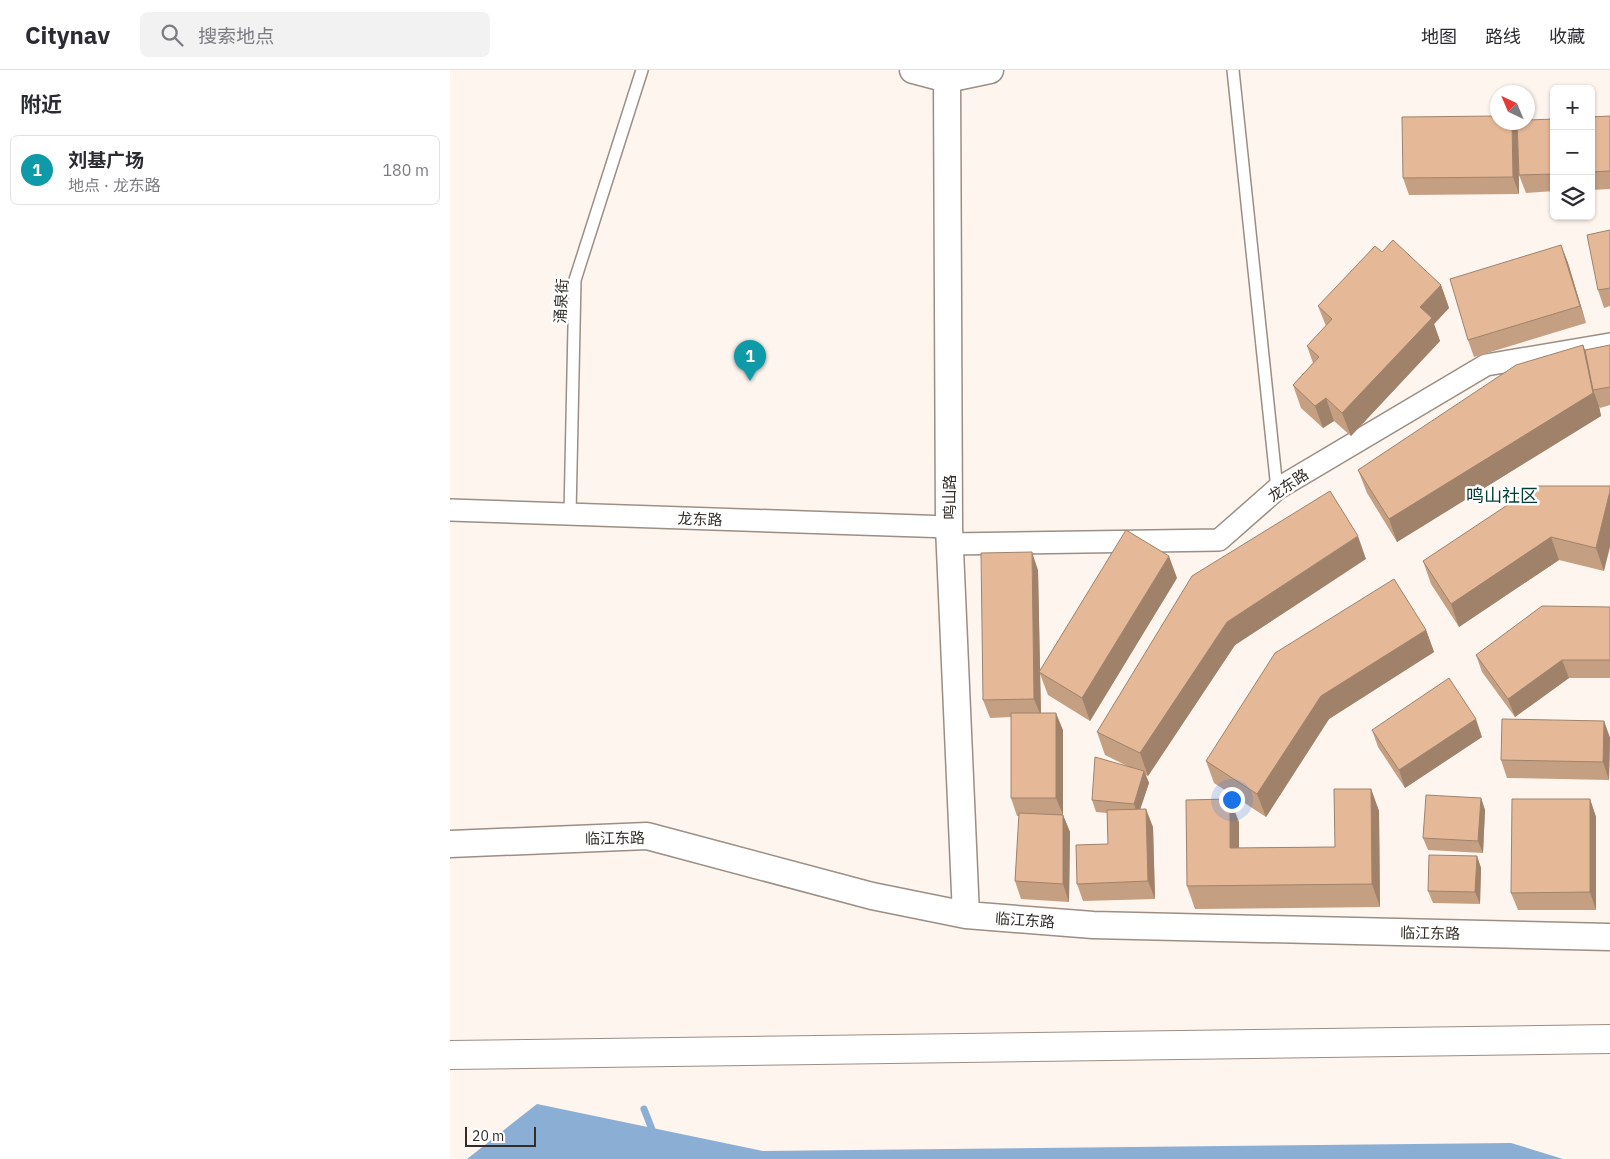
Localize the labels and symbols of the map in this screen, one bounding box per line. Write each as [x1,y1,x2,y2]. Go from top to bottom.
north arrow [1490,85,1535,130]
street label: 涌泉街 [550,278,572,324]
pin: 1 [734,340,766,381]
street label: 龙东路 [1264,465,1312,505]
street label: 鸣山路 [940,474,959,520]
district label: 鸣山社区 [1466,484,1538,507]
street label: 龙东路 [677,509,723,529]
your location [1219,787,1245,813]
street label: 临江东路 [585,828,645,848]
street label: 临江东路 [994,908,1056,932]
street label: 临江东路 [1400,923,1460,943]
scale bar [465,1124,536,1147]

